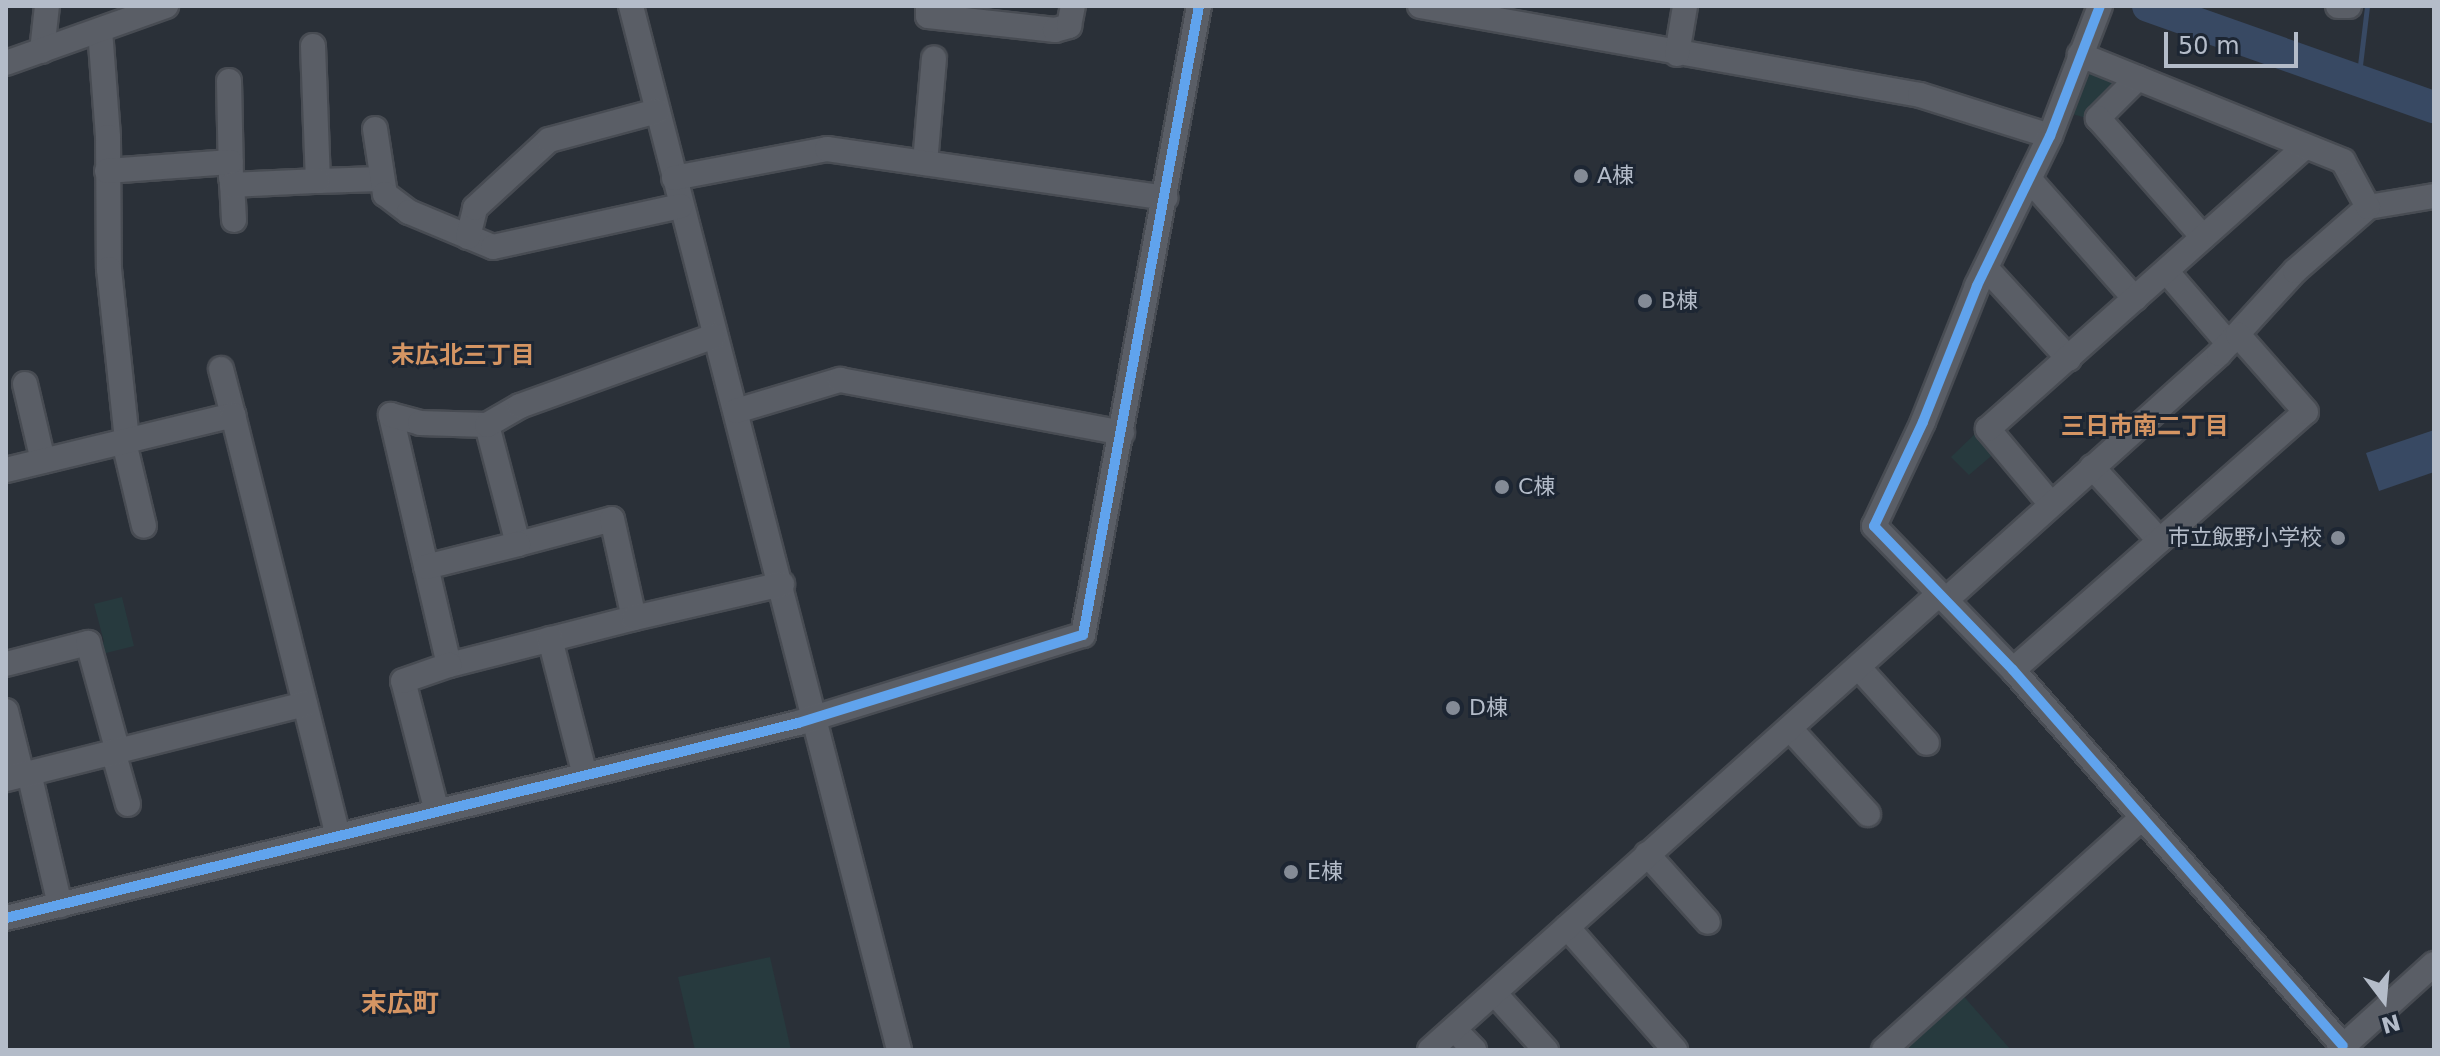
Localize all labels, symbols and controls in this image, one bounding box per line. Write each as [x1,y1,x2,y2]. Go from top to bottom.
scale bar [2168,16,2302,66]
text: 50 m [2178,32,2240,60]
place label: A棟 [1597,163,1634,189]
marker: A棟 [1572,167,1590,185]
place label: B棟 [1661,288,1698,314]
marker: B棟 [1636,292,1654,310]
district label: 末広北三丁目 [391,342,535,370]
district label: 三日市南二丁目 [2061,413,2229,441]
place label: C棟 [1518,474,1555,500]
marker: C棟 [1493,478,1511,496]
place label: 市立飯野小学校 [2168,525,2322,551]
marker: 市立飯野小学校 [2329,529,2347,547]
place label: D棟 [1469,695,1508,721]
marker: D棟 [1444,699,1462,717]
place label: E棟 [1307,859,1343,885]
marker: E棟 [1282,863,1300,881]
north arrow [2344,960,2424,1040]
district label: 末広町 [361,988,439,1020]
text: N [2378,1009,2403,1038]

